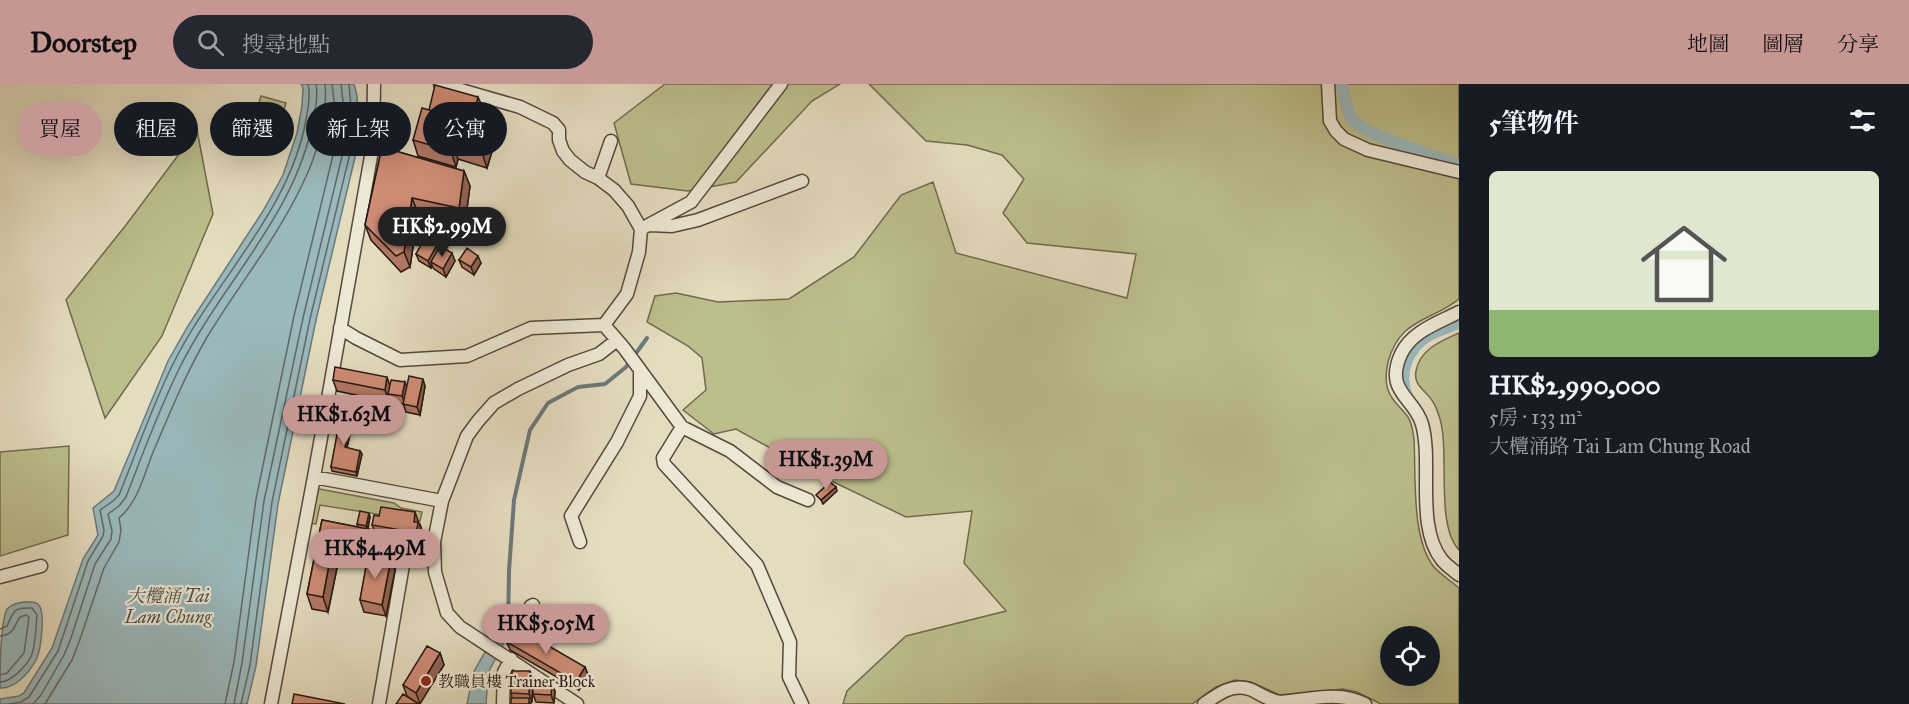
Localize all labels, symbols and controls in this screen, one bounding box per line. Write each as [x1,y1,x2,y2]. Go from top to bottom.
search box [173,15,593,69]
text: Doorstep [30,25,137,60]
icon: search [194,26,227,59]
text: 搜尋地點 [242,31,330,58]
text: 地圖 [1687,31,1729,57]
text: 圖層 [1762,31,1804,57]
text: 分享 [1837,31,1879,57]
chip: 買屋 [18,102,102,156]
chip: 租屋 [114,102,198,156]
chip: 篩選 [210,102,294,156]
chip: 新上架 [306,102,411,156]
chip: 公寓 [423,102,507,156]
icon: filters [1846,104,1879,137]
text: 5筆物件 [1489,107,1579,139]
pin: HK$2.99M [380,207,504,258]
icon: home [1630,210,1738,318]
text: HK$2.99M [392,214,492,238]
text: HK$2,990,000 [1489,369,1661,401]
pin: HK$1.63M [282,395,406,446]
text: HK$1.63M [297,402,391,426]
text: 5房 · 133 m² [1489,405,1582,429]
text: 大欖涌路 Tai Lam Chung Road [1489,434,1751,458]
pin: HK$1.39M [764,440,888,491]
text: HK$1.39M [779,447,873,471]
pin: HK$4.49M [313,529,437,580]
text: HK$4.49M [324,536,426,560]
water label: 大欖涌 Tai Lam Chung [124,585,212,628]
pin: HK$5.05M [484,604,608,655]
text: HK$5.05M [497,611,595,635]
map controls [1380,626,1440,686]
button: locate [1380,626,1440,686]
place label: 教職員樓 Trainer Block [438,672,596,691]
marker: 教職員樓 Trainer Block [419,674,433,688]

